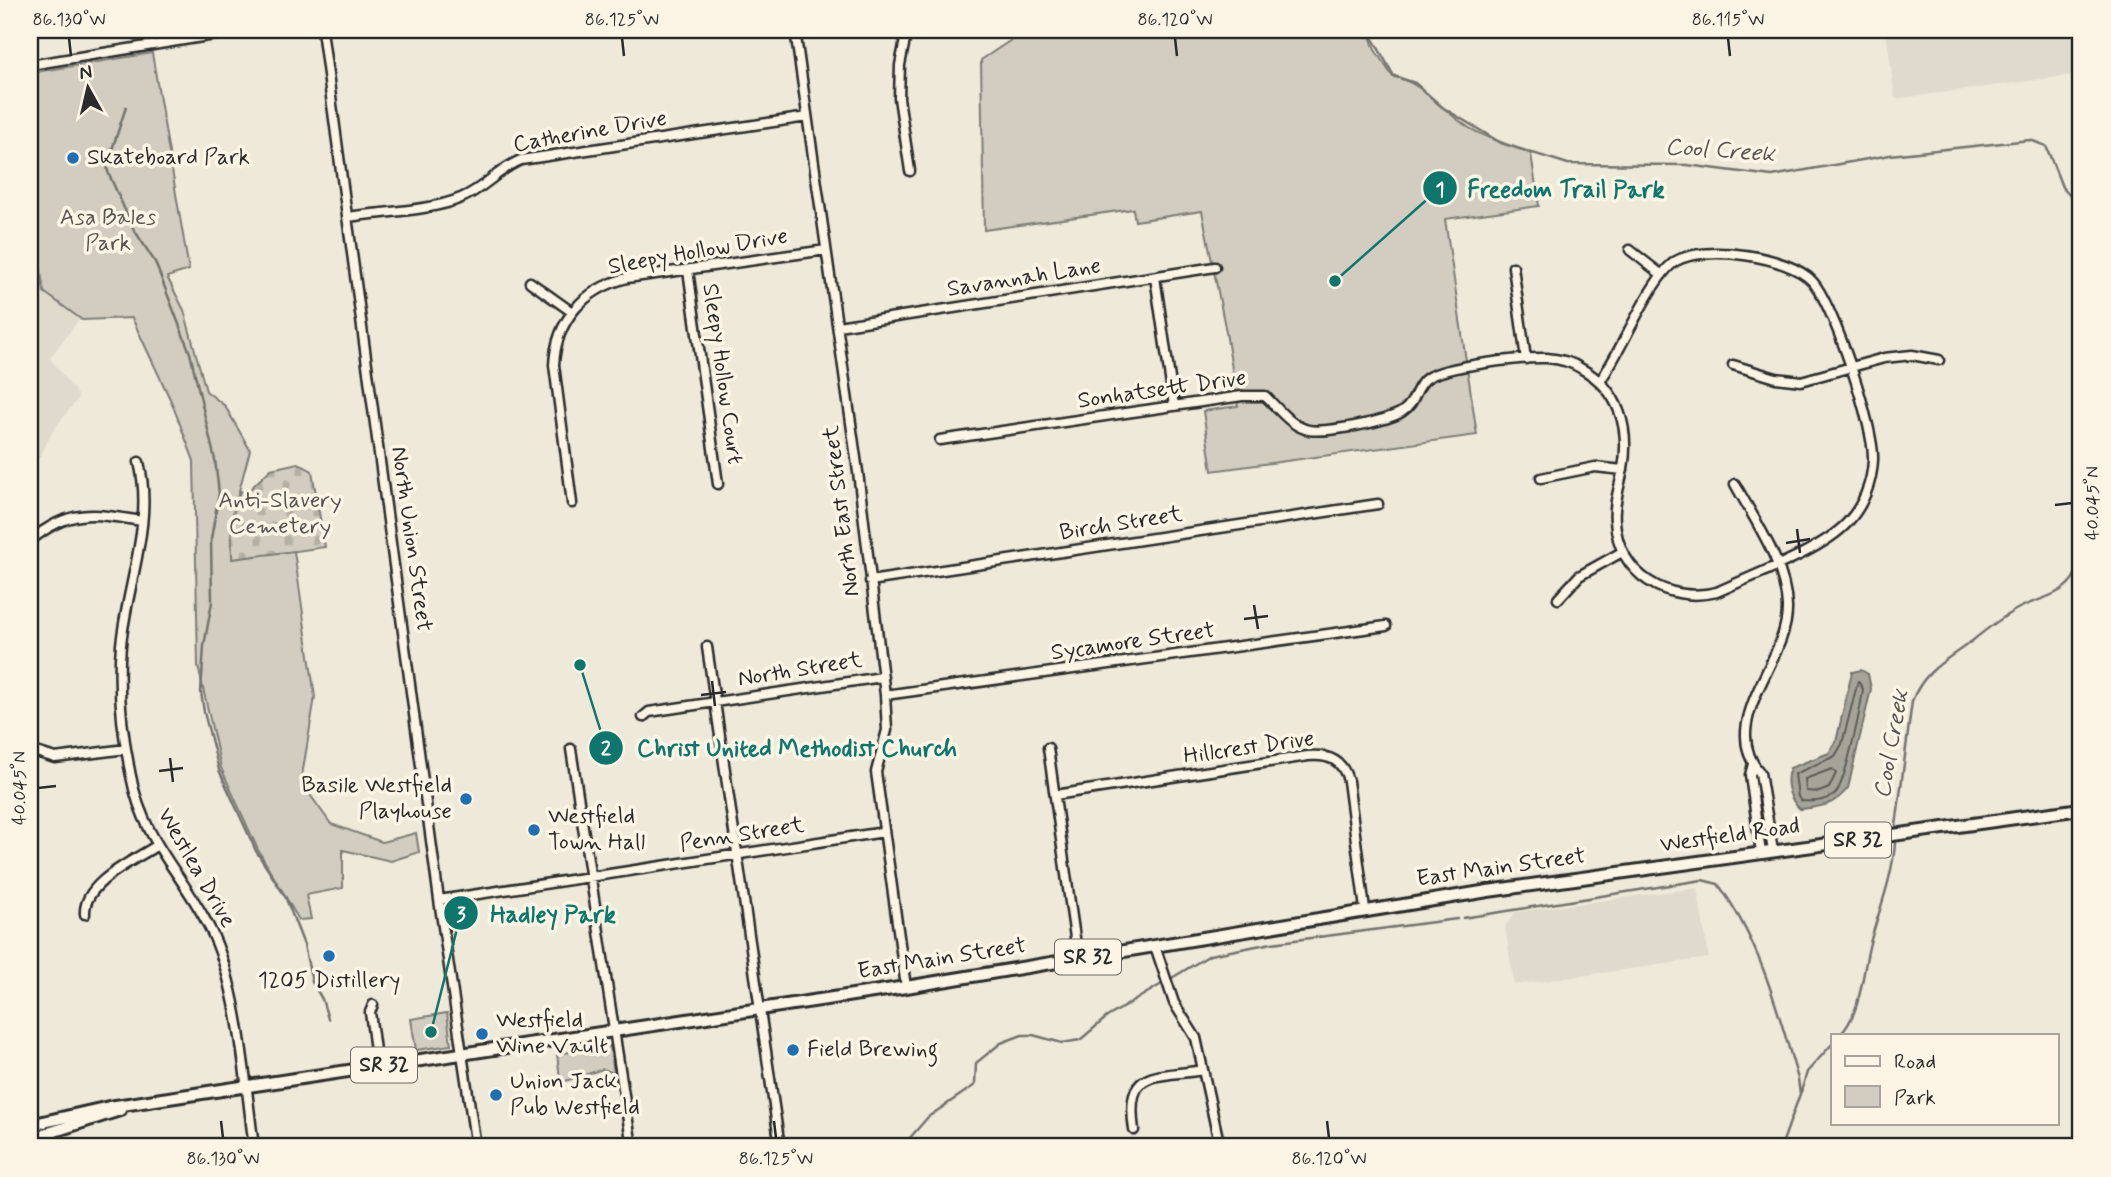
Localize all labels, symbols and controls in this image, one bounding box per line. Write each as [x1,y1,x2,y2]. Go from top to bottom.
text: 86.130°W [32,8,106,32]
text: 86.125°W [585,8,659,32]
text: 86.120°W [1137,8,1213,32]
text: 86.115°W [1692,8,1764,32]
north arrow [52,52,122,122]
text: N [78,59,94,86]
street label: Catherine Drive [511,104,669,160]
water label: Cool Creek [1664,132,1777,170]
place label: Skateboard Park [87,143,250,173]
marker: Skateboard Park [65,150,81,166]
callout: Freedom Trail Park [1423,166,1675,211]
text: Freedom Trail Park [1467,175,1665,206]
text: 1 [1435,176,1445,204]
park label: Asa Bales Park [60,203,156,259]
street label: Sleepy Hollow Drive [606,221,790,283]
street label: Savannah Lane [945,251,1103,305]
street label: Sleepy Hollow Court [694,282,750,466]
street label: Sonhatsett Drive [1076,363,1248,417]
street label: North East Street [817,423,867,598]
street label: North Union Street [383,445,439,634]
text: 40.045°N [2081,466,2105,540]
park label: Anti-Slavery Cemetery [218,486,342,542]
street label: Birch Street [1057,499,1185,549]
street label: Sycamore Street [1049,616,1217,668]
street label: North Street [736,645,865,695]
water label: Cool Creek [1867,686,1917,801]
street label: Hillcrest Drive [1182,724,1316,772]
callout: Christ United Methodist Church [588,725,972,770]
text: Christ United Methodist Church [637,734,957,765]
text: 2 [601,735,612,763]
text: 40.045°N [8,751,32,825]
place label: Basile Westfield Playhouse [301,771,452,827]
marker: Basile Westfield Playhouse [458,791,474,807]
place label: Westfield Town Hall [548,802,645,858]
street label: Westlea Drive [150,803,242,933]
street label: Penn Street [678,810,807,860]
street label: Westfield Road [1658,811,1802,861]
marker: Westfield Town Hall [526,822,542,838]
road number: SR 32 [1825,822,1891,858]
street label: East Main Street [1415,841,1588,895]
callout: Hadley Park [443,891,628,936]
text: Hadley Park [490,900,616,931]
text: 3 [456,901,466,929]
street label: East Main Street [856,931,1029,987]
road number: SR 32 [1055,940,1121,974]
marker: 1205 Distillery [321,948,337,964]
place label: 1205 Distillery [258,966,400,996]
place label: Westfield Wine Vault [496,1006,608,1062]
marker: Westfield Wine Vault [474,1026,490,1042]
legend [1831,1034,2058,1124]
place label: Field Brewing [807,1035,938,1067]
marker: Field Brewing [785,1042,801,1058]
road number: SR 32 [351,1048,417,1082]
text: Road [1894,1048,1936,1076]
place label: Union Jack Pub Westfield [510,1067,640,1123]
text: Park [1894,1084,1936,1112]
marker: Union Jack Pub Westfield [488,1087,504,1103]
text: 86.130°W [186,1147,260,1171]
text: 86.125°W [739,1147,813,1171]
text: 86.120°W [1291,1147,1367,1171]

